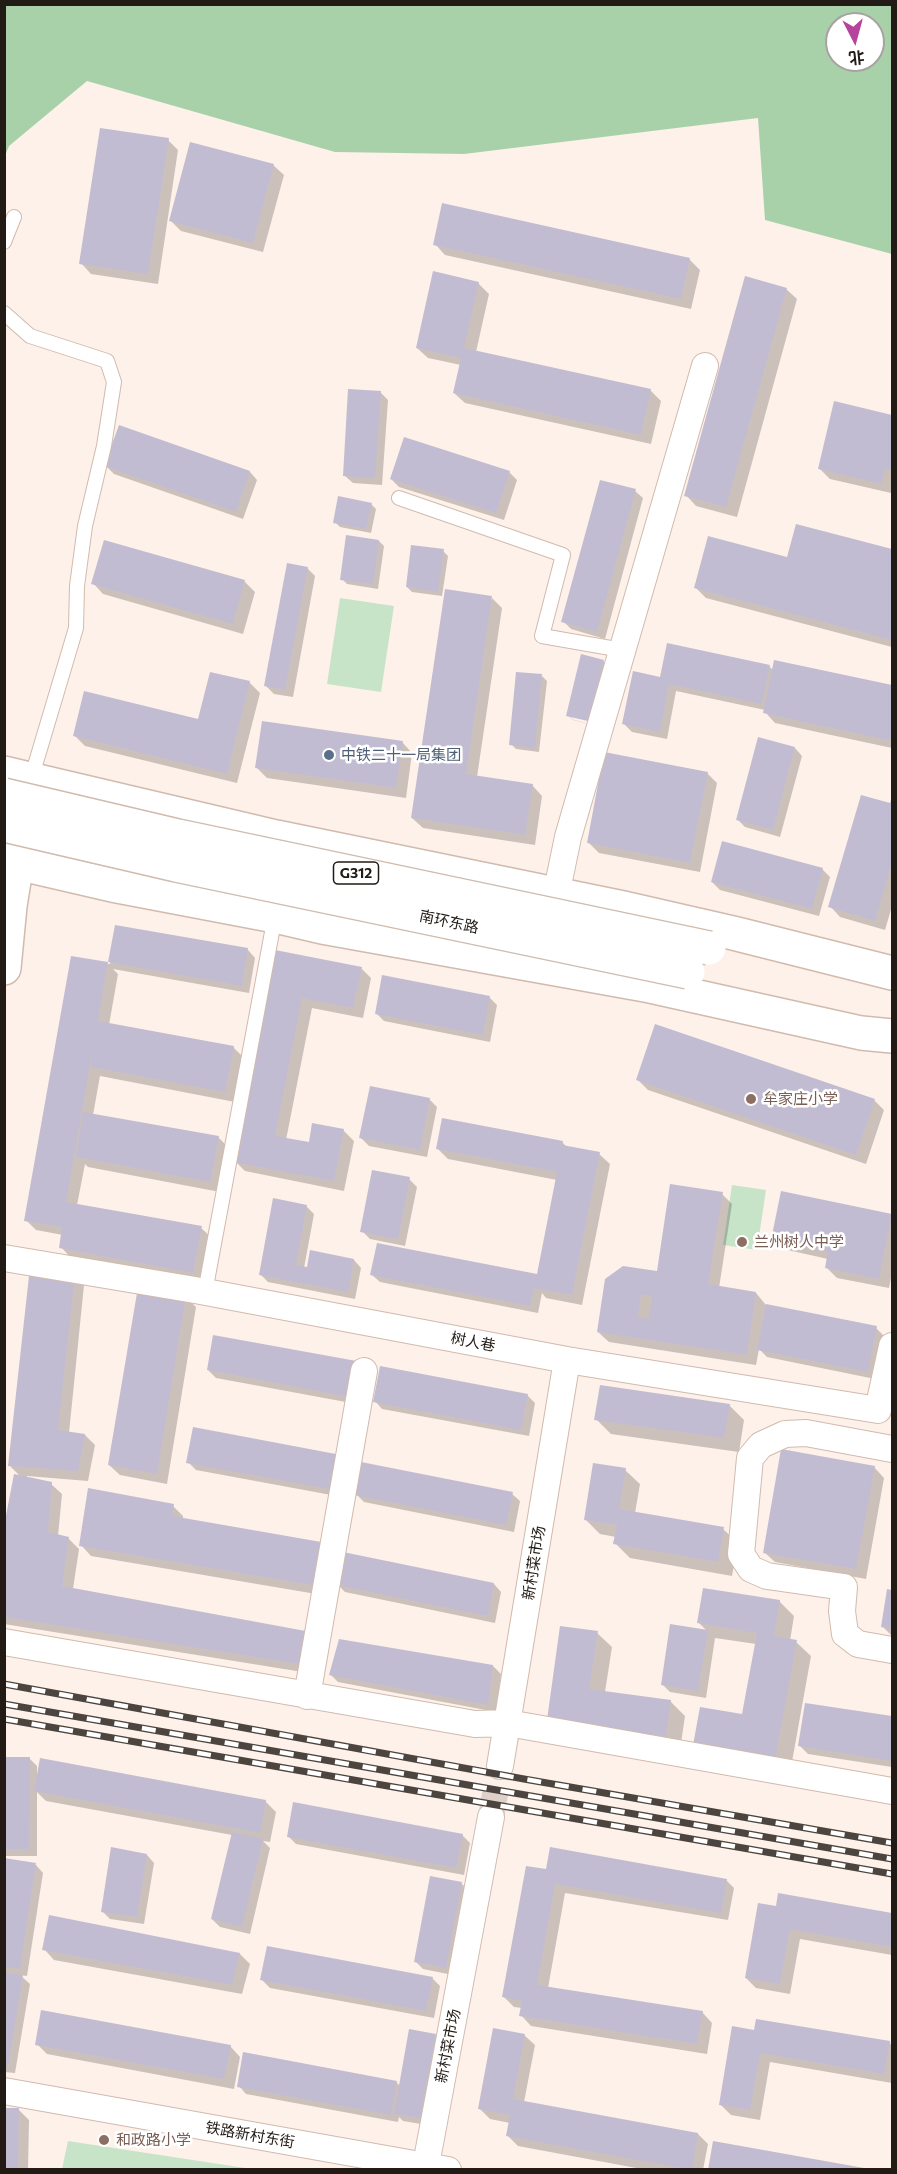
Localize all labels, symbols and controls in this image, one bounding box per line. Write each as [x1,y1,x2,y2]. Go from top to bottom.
north arrow [825,12,885,72]
text: 北 [848,48,866,69]
place label: 中铁二十一局集团 [341,746,461,764]
marker: 中铁二十一局集团 [322,748,336,762]
road number: G312 [334,862,378,884]
street label: 南环东路 [418,907,480,937]
place label: 牟家庄小学 [763,1090,838,1108]
marker: 牟家庄小学 [744,1092,758,1106]
place label: 兰州树人中学 [754,1233,844,1251]
marker: 兰州树人中学 [735,1235,749,1249]
street label: 树人巷 [449,1329,497,1355]
street label: 新村菜市场 [519,1525,549,1601]
street label: 新村菜市场 [432,2007,464,2085]
street label: 铁路新村东街 [204,2118,296,2152]
place label: 和政路小学 [116,2131,191,2149]
marker: 和政路小学 [97,2133,111,2147]

